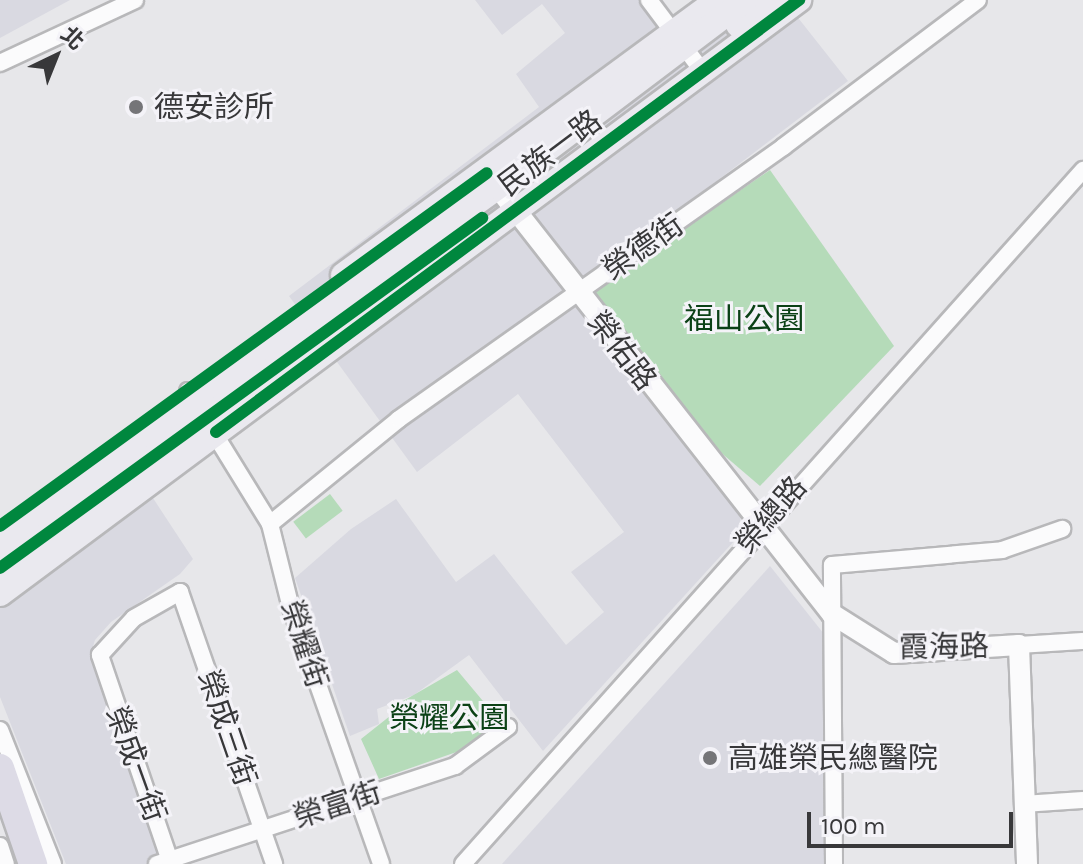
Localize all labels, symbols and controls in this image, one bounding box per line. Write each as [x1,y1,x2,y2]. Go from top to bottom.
north arrow [16,16,96,96]
text: 北 [55,21,89,55]
place label: 德安診所 [154,89,274,125]
marker: 德安診所 [125,96,147,118]
street label: 民族一路 [491,103,609,203]
street label: 榮德街 [596,206,690,288]
park label: 福山公園 [684,301,804,337]
street label: 榮佑路 [580,304,664,398]
street label: 榮總路 [728,469,814,561]
street label: 榮耀街 [273,596,335,692]
street label: 霞海路 [899,628,989,666]
street label: 榮成三街 [190,665,264,791]
park label: 榮耀公園 [389,700,509,736]
street label: 榮成一街 [99,701,173,827]
place label: 高雄榮民總醫院 [728,740,938,776]
marker: 高雄榮民總醫院 [699,747,721,769]
street label: 榮富街 [289,774,385,836]
scale bar [811,796,1017,846]
text: 100 m [821,812,886,840]

